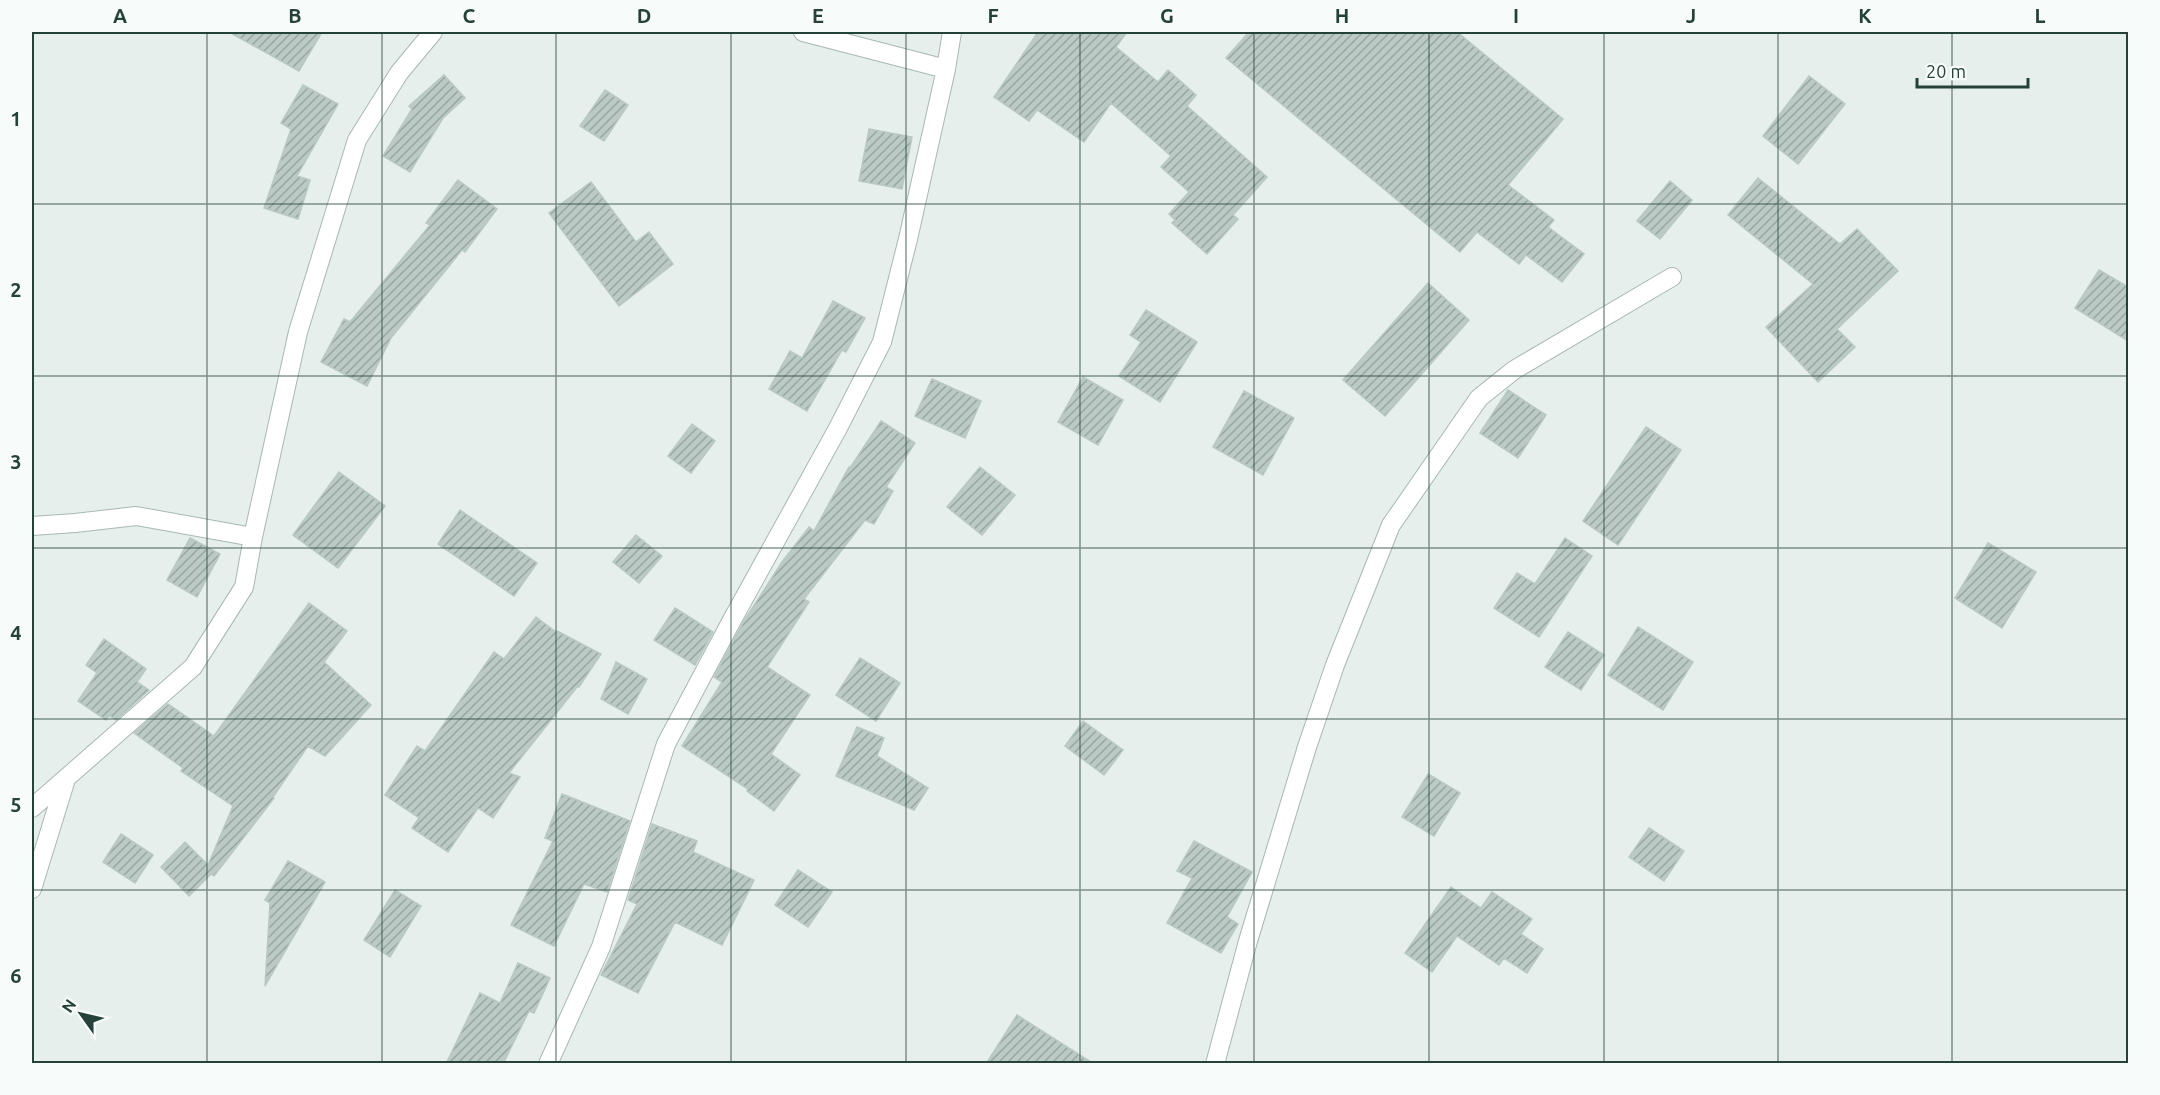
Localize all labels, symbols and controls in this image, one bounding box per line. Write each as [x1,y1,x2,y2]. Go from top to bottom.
text: A [113,4,127,27]
text: B [288,4,302,27]
text: C [463,4,476,27]
text: D [637,4,651,27]
text: E [812,4,824,27]
text: F [987,4,999,27]
text: G [1160,4,1174,27]
text: H [1335,4,1349,27]
text: I [1513,4,1519,27]
text: J [1686,4,1696,27]
text: K [1858,4,1872,27]
text: L [2035,4,2046,27]
scale bar [1917,51,2028,89]
text: 20 m [1926,61,1966,81]
text: 1 [10,107,22,130]
text: 2 [10,278,22,301]
text: 3 [10,450,22,473]
text: 4 [10,621,22,644]
text: 5 [10,793,22,816]
text: 6 [10,964,22,987]
north arrow [51,984,111,1044]
text: N [58,996,79,1016]

